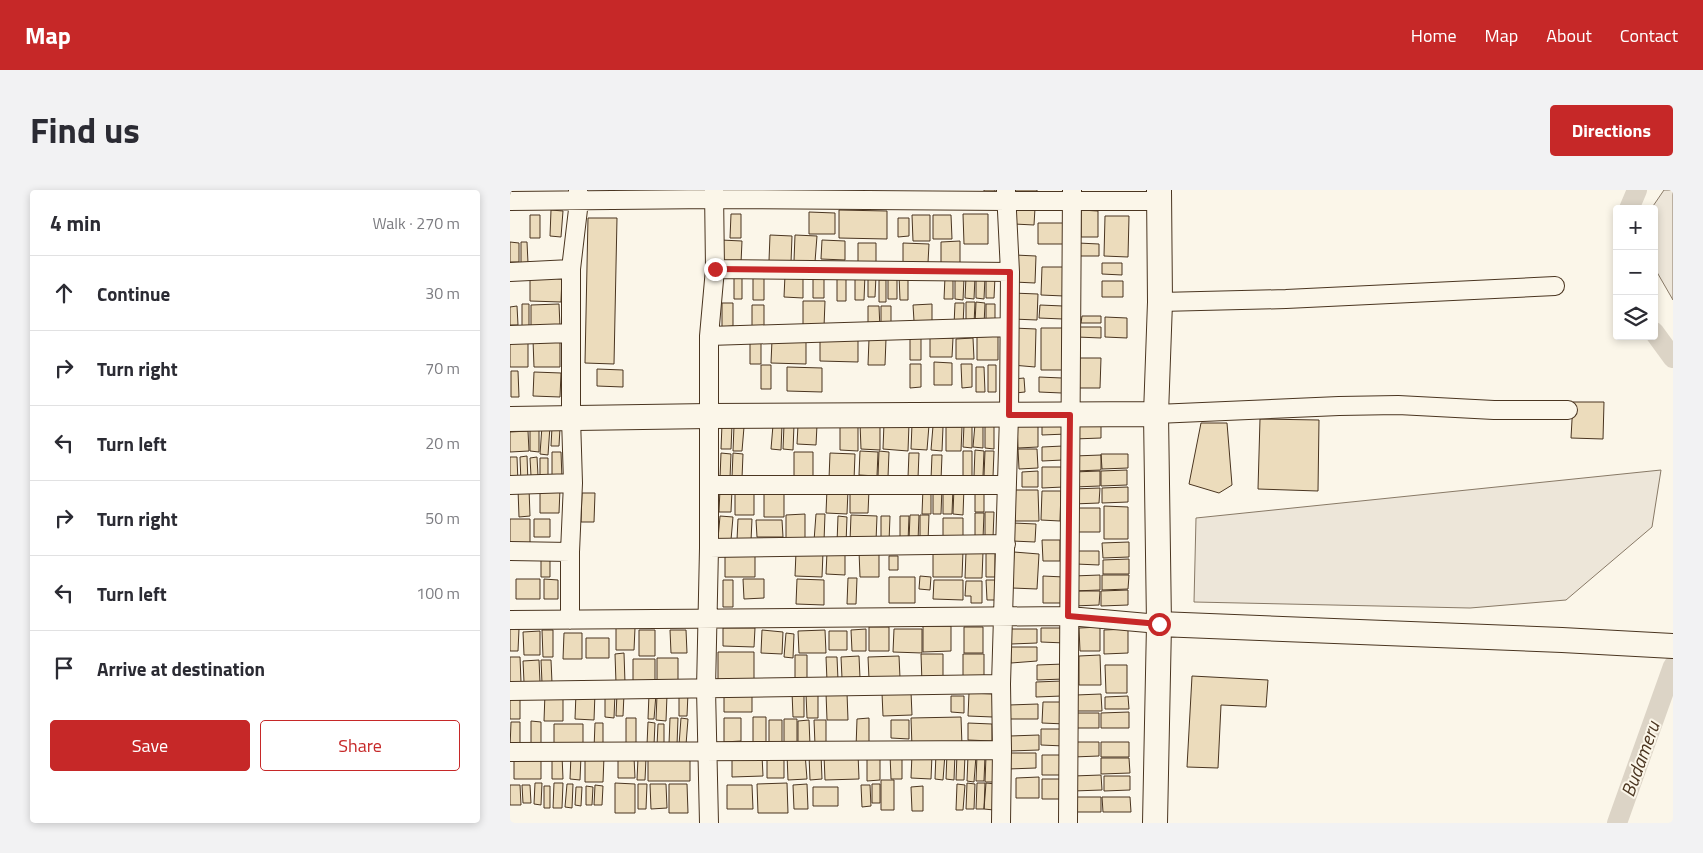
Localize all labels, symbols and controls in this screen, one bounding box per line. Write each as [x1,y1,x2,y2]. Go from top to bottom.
text: Map [25,17,71,53]
text: Home [1411,22,1457,49]
text: Map [1485,22,1518,49]
text: About [1546,22,1592,49]
text: Contact [1620,22,1678,49]
text: Find us [30,103,140,157]
button: Directions [1550,105,1673,156]
map controls [1613,205,1658,340]
button: + [1613,205,1658,250]
text: 4 min [50,207,101,239]
text: Walk · 270 m [372,211,460,235]
button: − [1613,250,1658,295]
route end [704,258,727,281]
icon: ahead [50,279,78,307]
text: Continue [97,279,170,308]
text: 30 m [425,281,460,305]
button: layers [1613,295,1658,340]
icon: right [50,354,78,382]
text: Turn right [97,354,178,383]
text: 70 m [425,356,460,380]
icon: left [50,429,78,457]
text: Turn left [97,429,167,458]
text: 20 m [425,431,460,455]
icon: right [50,504,78,532]
text: Turn right [97,504,178,533]
text: 50 m [425,506,460,530]
icon: left [50,579,78,607]
text: Turn left [97,579,167,608]
text: 100 m [416,581,460,605]
route start [1148,613,1171,636]
icon: arrive [50,654,78,682]
text: Arrive at destination [97,654,265,683]
water label: Budameru [1612,716,1667,801]
button: Save [50,720,250,771]
button: Share [260,720,460,771]

